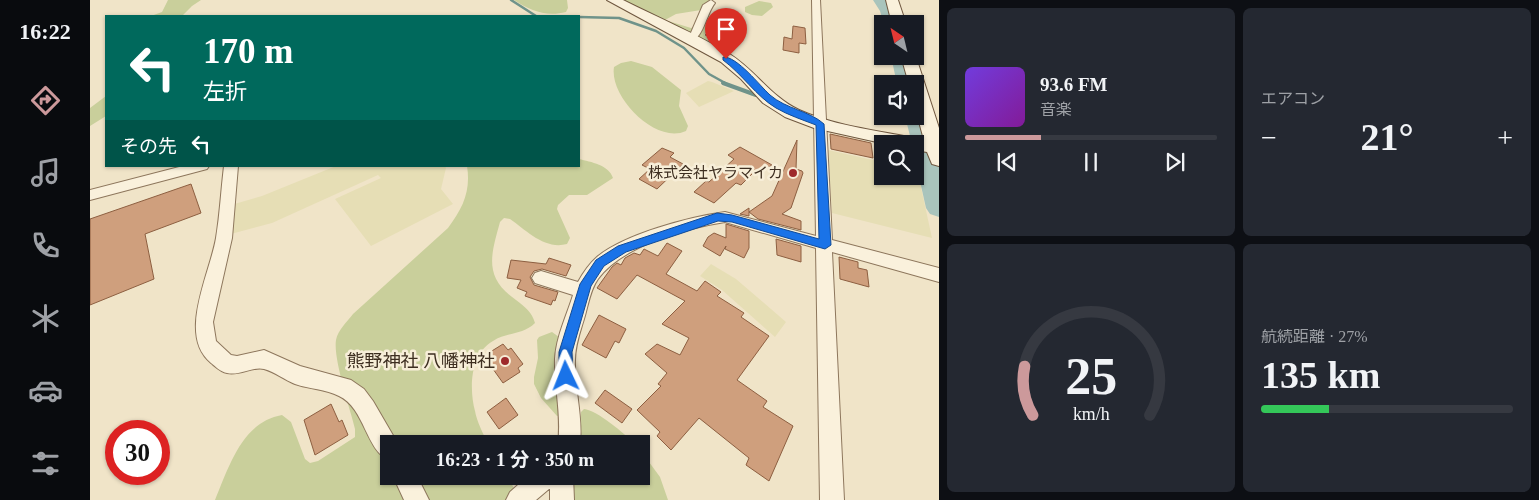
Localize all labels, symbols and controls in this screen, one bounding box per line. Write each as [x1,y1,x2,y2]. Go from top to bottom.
pin [705,8,747,59]
icon: arrive [712,15,740,43]
north arrow [874,15,924,65]
map controls [874,15,924,185]
text: 16:22 [19,19,71,44]
text: 170 m [203,32,293,71]
icon: left [120,35,185,100]
text: 93.6 FM [1040,74,1108,95]
button: sound [874,75,924,125]
text: 左折 [203,79,247,104]
icon: directions [28,83,63,118]
text: エアコン [1261,90,1325,107]
text: 音楽 [1040,101,1072,118]
text: 21° [1360,116,1414,158]
text: − [1261,122,1277,153]
text: + [1497,122,1513,153]
icon: left [187,130,215,158]
button: search [874,135,924,185]
text: その先 [120,136,177,157]
icon: previous [993,148,1021,176]
icon: pause [1077,148,1105,176]
icon: next [1161,148,1189,176]
icon: music [28,155,63,190]
place label: 株式会社ヤラマイカ [648,165,783,181]
marker: 株式会社ヤラマイカ [787,167,799,179]
icon: phone [28,228,63,263]
icon: climate [28,301,63,336]
text: 航続距離 · 27% [1261,328,1368,345]
text: 25 [1065,348,1117,405]
position arrow [539,349,591,401]
place label: 熊野神社 八幡神社 [347,351,495,371]
text: 135 km [1261,354,1380,396]
marker: 熊野神社 八幡神社 [499,355,511,367]
icon: car [28,373,63,408]
text: km/h [1073,404,1109,424]
speed limit sign: 30 [105,420,170,485]
icon: filters [28,446,63,481]
text: 16:23 · 1 分 · 350 m [436,449,594,470]

